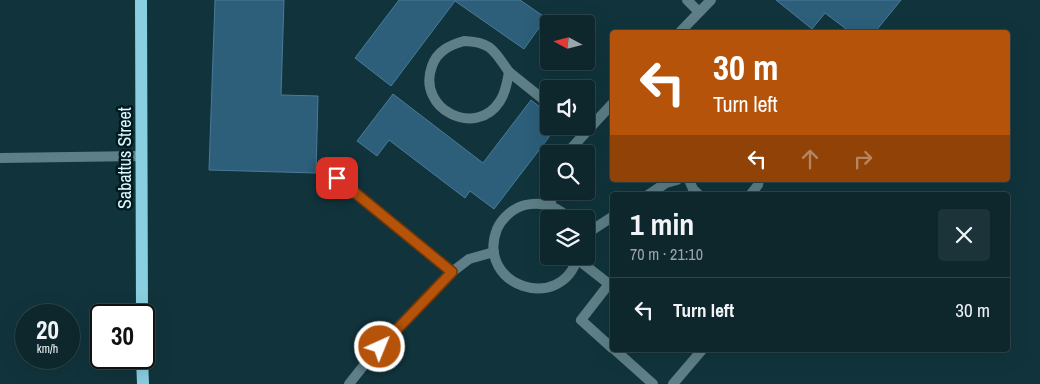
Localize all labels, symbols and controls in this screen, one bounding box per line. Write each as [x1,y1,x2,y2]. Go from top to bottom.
north arrow [540,15,595,70]
map controls [540,15,595,265]
text: 30 m [713,44,778,91]
icon: left [630,50,695,115]
button: sound [540,80,595,135]
text: Turn left [713,89,778,119]
street label: Sabattus Street [112,107,137,209]
button: search [540,145,595,200]
icon: left [743,145,771,173]
icon: ahead [796,145,824,173]
icon: right [849,145,877,173]
pin [316,157,358,199]
icon: arrive [323,164,351,192]
text: 1 min [630,204,694,244]
button: close [938,209,990,261]
button: layers [540,210,595,265]
text: 70 m · 21:10 [630,243,703,265]
icon: left [630,296,658,324]
text: Turn left [673,297,734,323]
text: 30 m [955,297,990,323]
speed limit sign: 30 [90,304,155,369]
text: 20 [36,313,59,347]
position arrow [353,320,405,372]
text: km/h [37,341,58,357]

